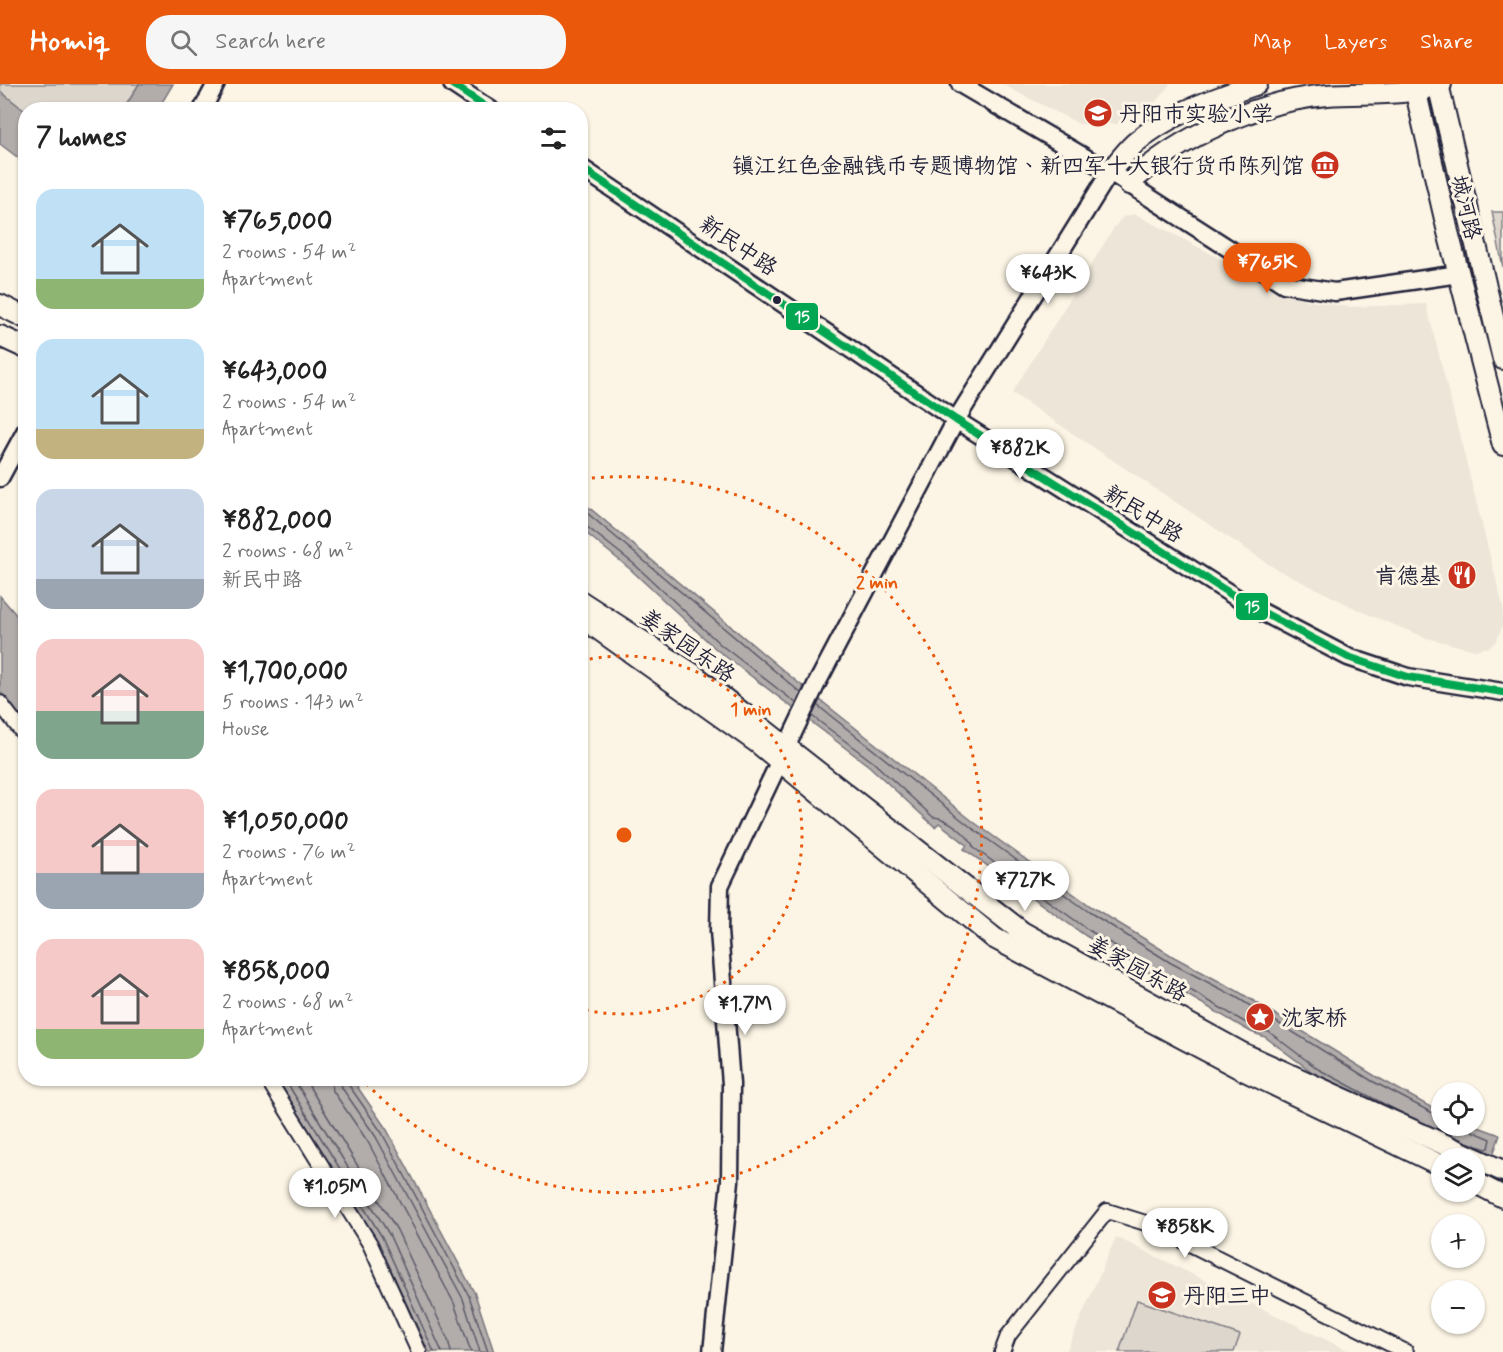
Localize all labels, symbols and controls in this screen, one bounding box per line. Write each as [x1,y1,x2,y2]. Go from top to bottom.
search box [146,15,566,69]
text: Homiq [30,24,110,61]
icon: search [167,26,200,59]
text: Search here [215,28,326,56]
text: Map [1253,28,1291,56]
text: Layers [1324,28,1387,56]
text: Share [1420,28,1473,56]
school or university icon: 丹阳市实验小学 [1082,97,1114,129]
place label: 丹阳市实验小学 [1119,101,1273,129]
text: 7 homes [36,121,127,155]
icon: filters [537,122,570,155]
museum icon: 镇江红色金融钱币专题博物馆、新四军十大银行货币陈列馆 [1309,149,1341,181]
place label: 镇江红色金融钱币专题博物馆、新四军十大银行货币陈列馆 [732,153,1304,181]
street label: 城河路 [1444,172,1486,243]
text: ¥765,000 [222,205,332,239]
street label: 新民中路 [694,210,782,283]
icon: home [84,213,156,285]
text: 2 rooms · 54 m² [222,239,356,266]
pin: ¥765K [1225,243,1309,294]
text: ¥765K [1237,249,1297,276]
pin: ¥643K [1006,254,1090,305]
text: ¥643K [1020,260,1076,287]
text: Apartment [222,266,313,293]
unlabelled marker [771,294,783,306]
line badge: 15 [785,302,819,331]
text: 15 [794,307,810,328]
text: ¥643,000 [222,355,327,389]
icon: home [84,363,156,435]
text: 2 rooms · 54 m² [222,389,356,416]
text: Apartment [222,416,313,443]
pin: ¥882K [978,429,1062,480]
text: ¥882K [990,435,1050,462]
street label: 新民中路 [1098,480,1188,550]
text: ¥882,000 [222,504,332,538]
icon: home [84,513,156,585]
text: 2 rooms · 68 m² [222,538,353,565]
restaurant icon: 肯德基 [1446,559,1478,591]
place label: 肯德基 [1375,563,1441,591]
text: 新民中路 [222,567,302,594]
text: 2 min [856,571,898,595]
line badge: 15 [1235,592,1269,621]
text: 15 [1244,597,1260,618]
street label: 姜家园东路 [634,604,740,690]
text: ¥1,700,000 [222,655,348,689]
icon: home [84,663,156,735]
text: 5 rooms · 143 m² [222,689,364,716]
text: 1 min [730,698,772,722]
text: House [222,716,269,743]
text: ¥1,050,000 [222,805,349,839]
icon: home [84,813,156,885]
centre of rings [614,825,634,845]
text: 2 rooms · 76 m² [222,839,355,866]
pin: ¥727K [983,861,1067,912]
text: Apartment [222,866,313,893]
text: ¥727K [995,867,1055,894]
street label: 姜家园东路 [1082,931,1192,1009]
text: ¥858,000 [222,955,330,989]
icon: home [84,963,156,1035]
pin: ¥1.7M [703,985,787,1036]
text: 2 rooms · 68 m² [222,989,353,1016]
text: ¥1.7M [718,991,772,1018]
place icon: 沈家桥 [1244,1001,1276,1033]
place label: 沈家桥 [1281,1005,1347,1033]
text: Apartment [222,1016,313,1043]
map controls [1431,1082,1485,1334]
button: locate [1431,1082,1485,1136]
button: layers [1431,1148,1485,1202]
pin: ¥1.05M [286,1168,384,1219]
text: ¥1.05M [303,1174,367,1201]
pin: ¥858K [1143,1208,1227,1259]
text: ¥858K [1156,1214,1214,1241]
button: + [1431,1214,1485,1268]
school or university icon: 丹阳三中 [1146,1279,1178,1311]
button: − [1431,1280,1485,1334]
place label: 丹阳三中 [1183,1283,1271,1311]

